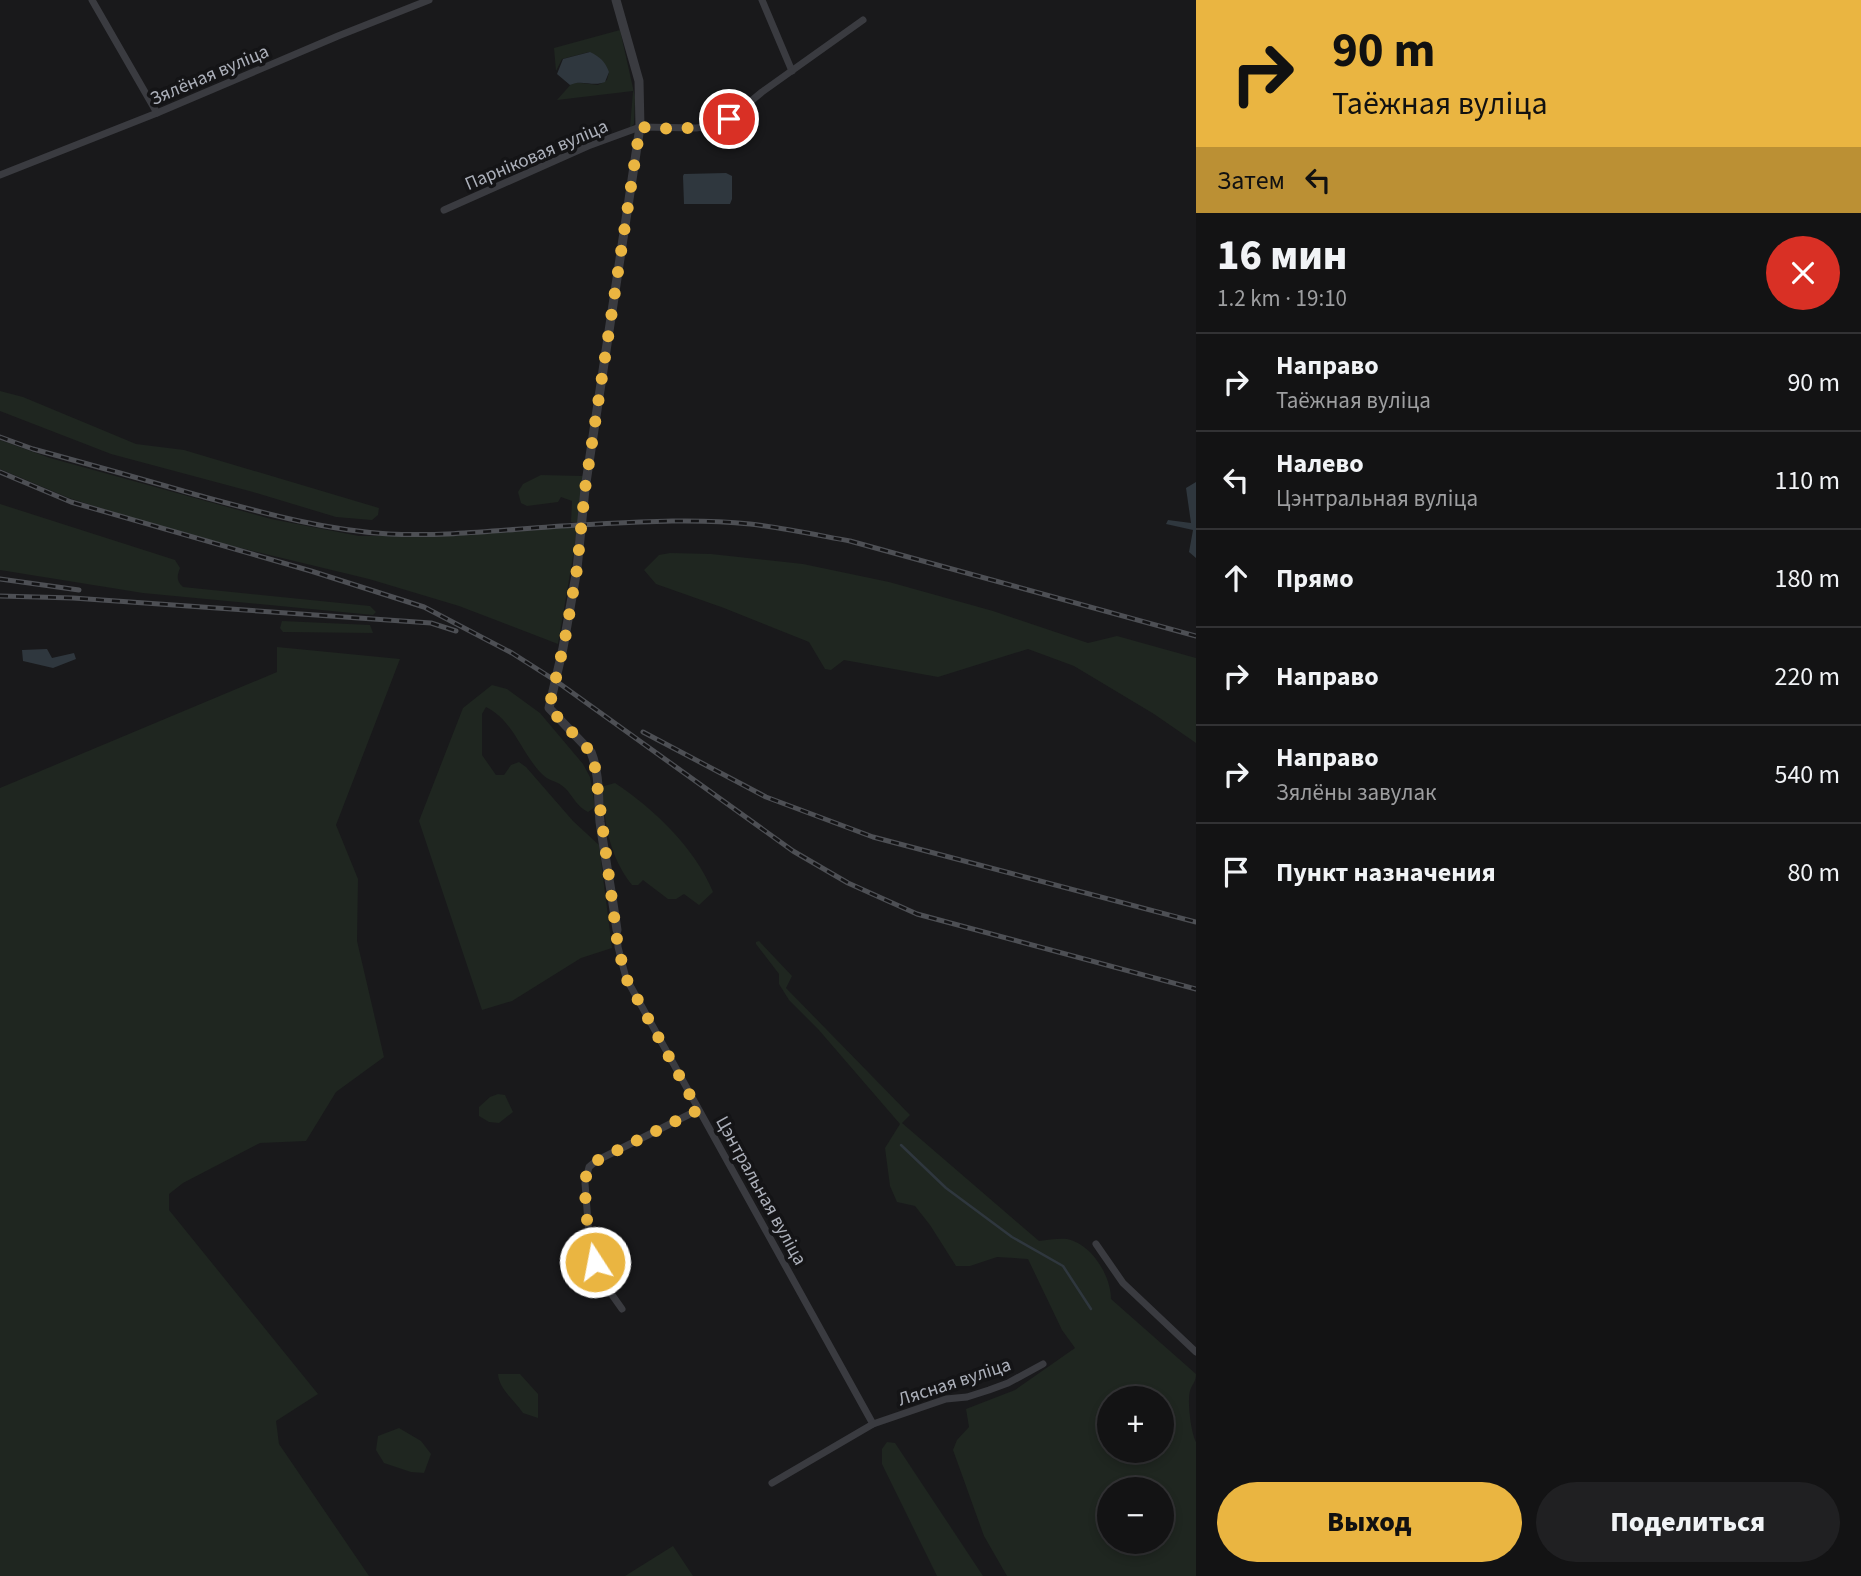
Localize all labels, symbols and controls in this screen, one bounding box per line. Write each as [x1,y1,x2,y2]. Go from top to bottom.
text: 90 m [1332,16,1436,86]
icon: right [1217,28,1308,119]
street label: Зялёная вуліца [146,38,273,113]
text: Таёжная вуліца [1332,81,1548,127]
pin [699,89,759,149]
icon: arrive [710,100,748,138]
street label: Парніковая вуліца [461,113,612,198]
icon: left [1299,161,1337,199]
text: Затем [1217,162,1285,199]
text: 16 мин [1217,226,1347,286]
button: close [1766,236,1840,310]
text: 1.2 km · 19:10 [1217,282,1347,315]
text: Направо [1276,347,1379,384]
icon: right [1217,363,1255,401]
text: 90 m [1787,364,1840,401]
text: Таёжная вуліца [1276,384,1431,417]
text: Налево [1276,445,1364,482]
icon: left [1217,461,1255,499]
text: 110 m [1774,462,1840,499]
text: Цэнтральная вуліца [1276,482,1478,515]
icon: ahead [1217,559,1255,597]
text: Прямо [1276,560,1354,597]
text: 180 m [1774,560,1840,597]
icon: right [1217,657,1255,695]
text: Направо [1276,658,1379,695]
text: 220 m [1774,658,1840,695]
text: Направо [1276,739,1379,776]
icon: right [1217,755,1255,793]
text: 540 m [1774,756,1840,793]
text: Зялёны завулак [1276,776,1436,809]
icon: arrive [1217,853,1255,891]
text: Пункт назначения [1276,854,1496,891]
text: 80 m [1787,854,1840,891]
street label: Цэнтральная вуліца [708,1111,813,1270]
position arrow [558,1225,632,1299]
street label: Лясная вуліца [894,1351,1015,1413]
map controls [1097,1386,1174,1554]
button: + [1097,1386,1174,1463]
button: − [1097,1477,1174,1554]
button: Выход [1217,1482,1522,1562]
button: Поделиться [1536,1482,1840,1562]

